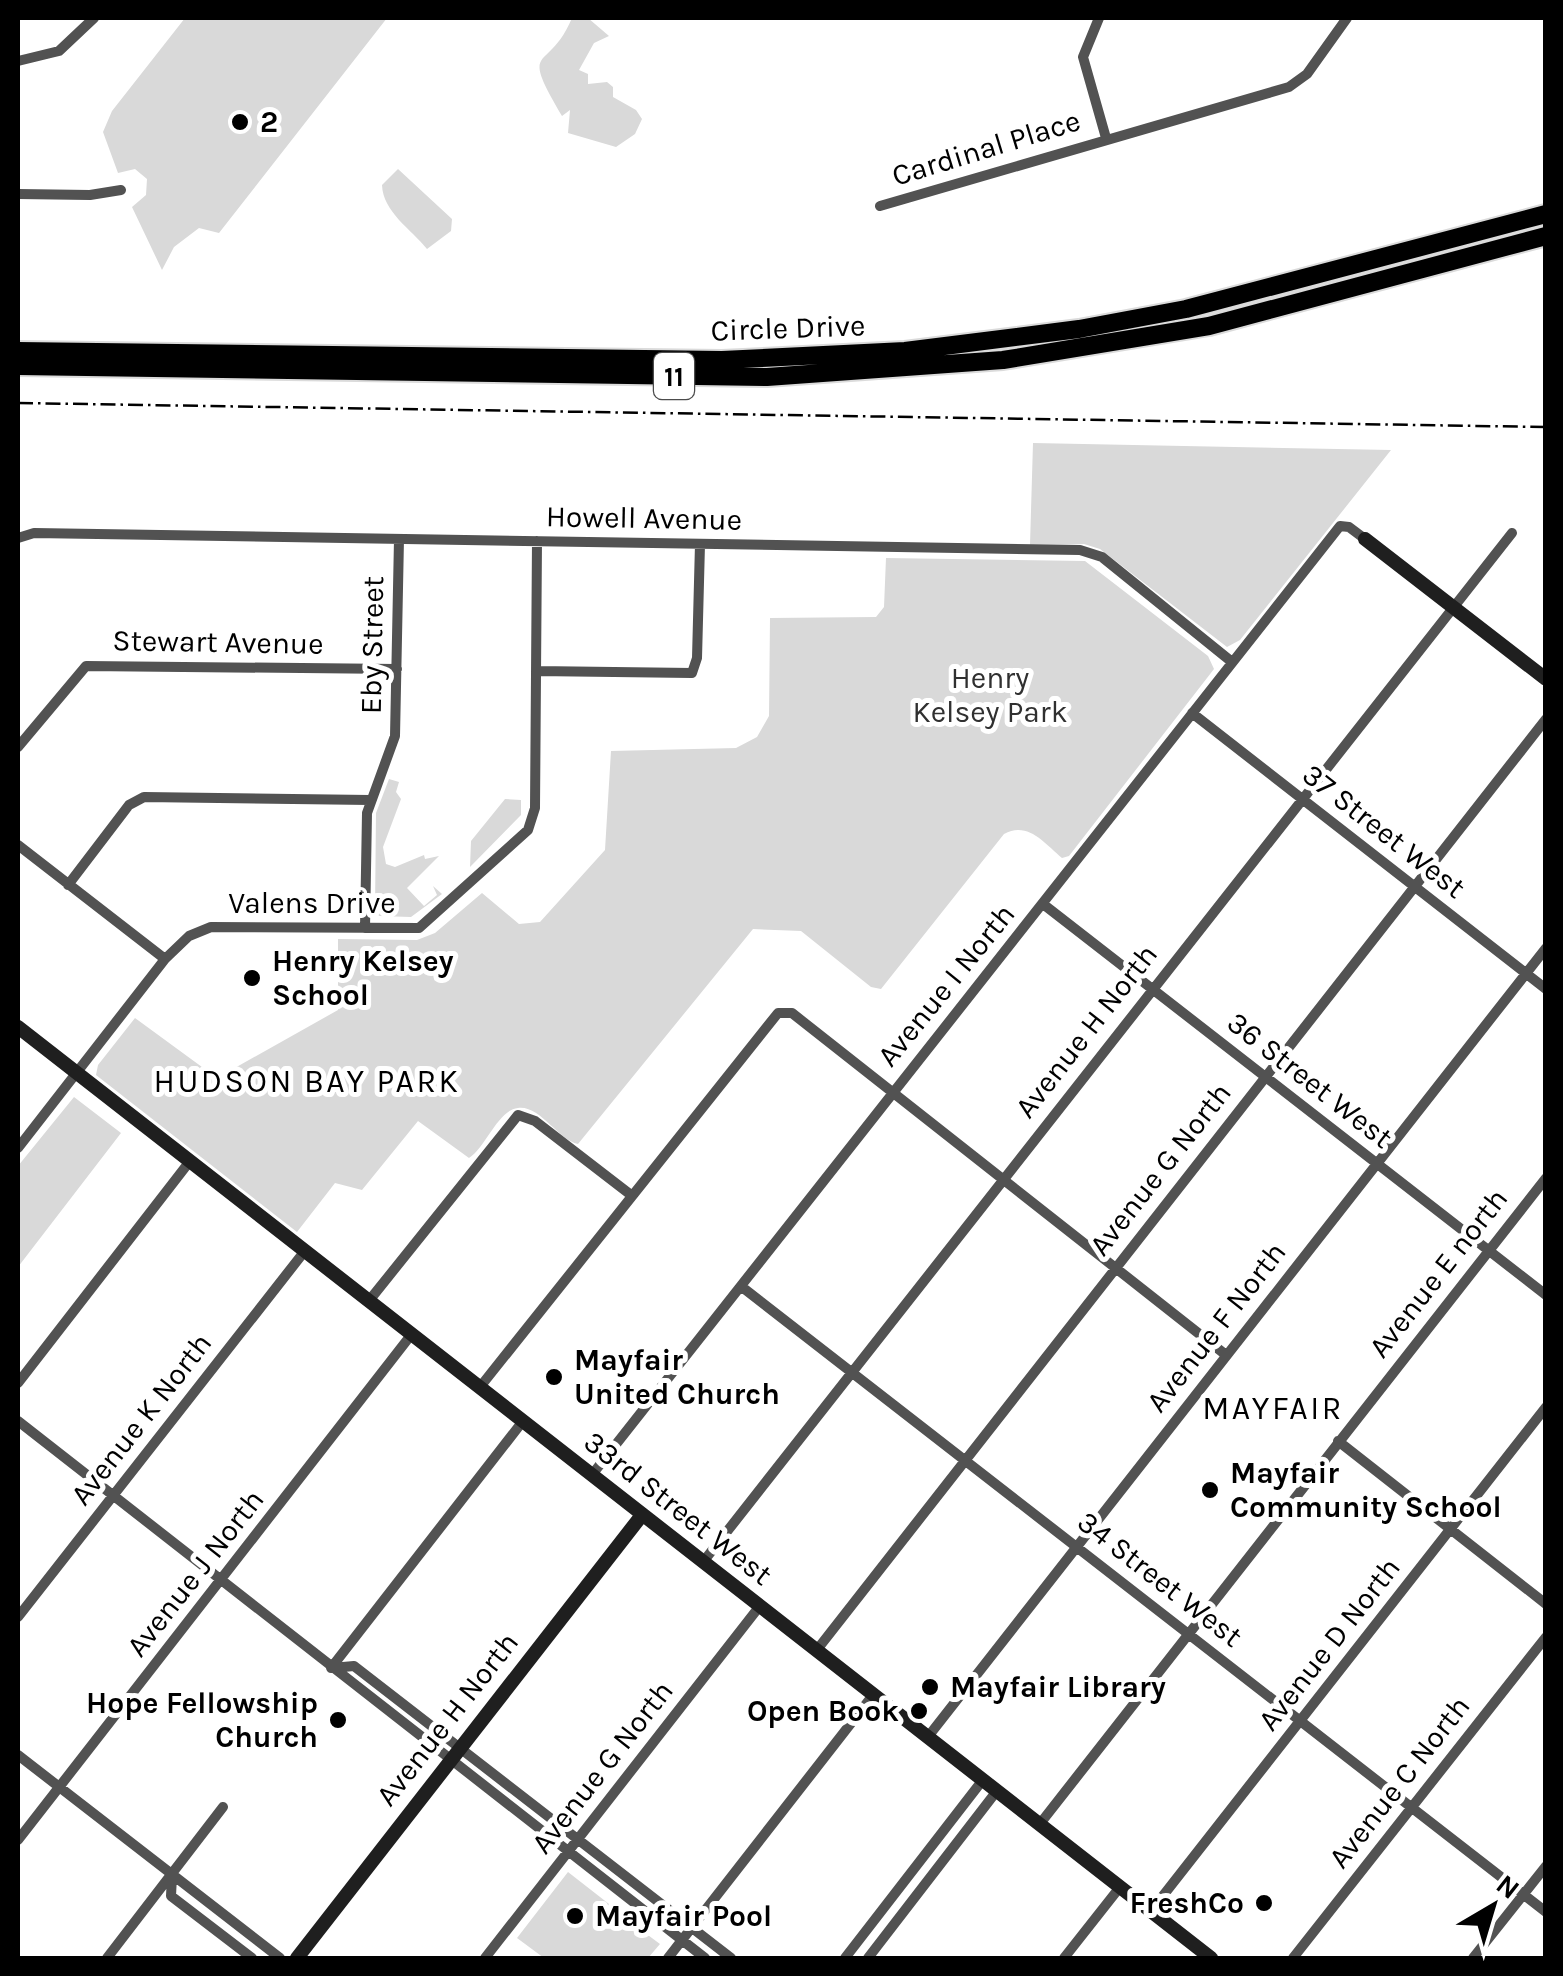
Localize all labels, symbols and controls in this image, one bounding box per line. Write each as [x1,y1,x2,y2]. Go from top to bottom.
street label: Cardinal Place [887,102,1085,194]
place label: 2 [260,104,278,140]
marker: 2 [229,111,251,133]
street label: Circle Drive [710,307,866,349]
road number: 11 [654,353,694,399]
street label: Howell Avenue [546,498,742,538]
street label: Eby Street [353,576,391,714]
street label: Stewart Avenue [112,622,324,662]
park label: Henry Kelsey Park [912,660,1068,730]
street label: 37 Street West [1295,756,1473,906]
street label: Valens Drive [228,885,396,921]
street label: Avenue I North [870,897,1022,1073]
street label: Avenue H North [1007,937,1165,1125]
place label: Henry Kelsey School [272,943,454,1013]
marker: Henry Kelsey School [241,967,263,989]
street label: 36 Street West [1220,1004,1400,1156]
district label: HUDSON BAY PARK [154,1063,460,1100]
street label: Avenue G North [1081,1075,1239,1263]
street label: Avenue E north [1361,1181,1515,1365]
street label: Avenue F North [1138,1235,1294,1419]
street label: Avenue K North [63,1326,219,1512]
place label: Mayfair United Church [574,1342,780,1412]
marker: Mayfair United Church [543,1366,565,1388]
district label: MAYFAIR [1202,1390,1344,1427]
street label: 33rd Street West [577,1423,779,1593]
place label: Mayfair Community School [1230,1455,1502,1525]
marker: Mayfair Community School [1199,1479,1221,1501]
street label: Avenue J North [119,1482,271,1664]
street label: 34 Street West [1070,1503,1250,1655]
street label: Avenue D North [1250,1550,1408,1738]
street label: Avenue H North [368,1625,526,1813]
place label: Mayfair Library [950,1669,1166,1705]
street label: Avenue G North [523,1673,681,1861]
marker: Mayfair Library [919,1676,941,1698]
place label: Hope Fellowship Church [86,1685,318,1755]
street label: Avenue C North [1321,1689,1477,1875]
place label: Open Book [747,1693,899,1729]
marker: Open Book [908,1700,930,1722]
marker: Hope Fellowship Church [327,1709,349,1731]
north arrow [1443,1856,1543,1956]
text: N [1490,1868,1526,1906]
place label: FreshCo [1129,1885,1244,1921]
marker: FreshCo [1253,1892,1275,1914]
place label: Mayfair Pool [595,1898,772,1934]
marker: Mayfair Pool [564,1905,586,1927]

